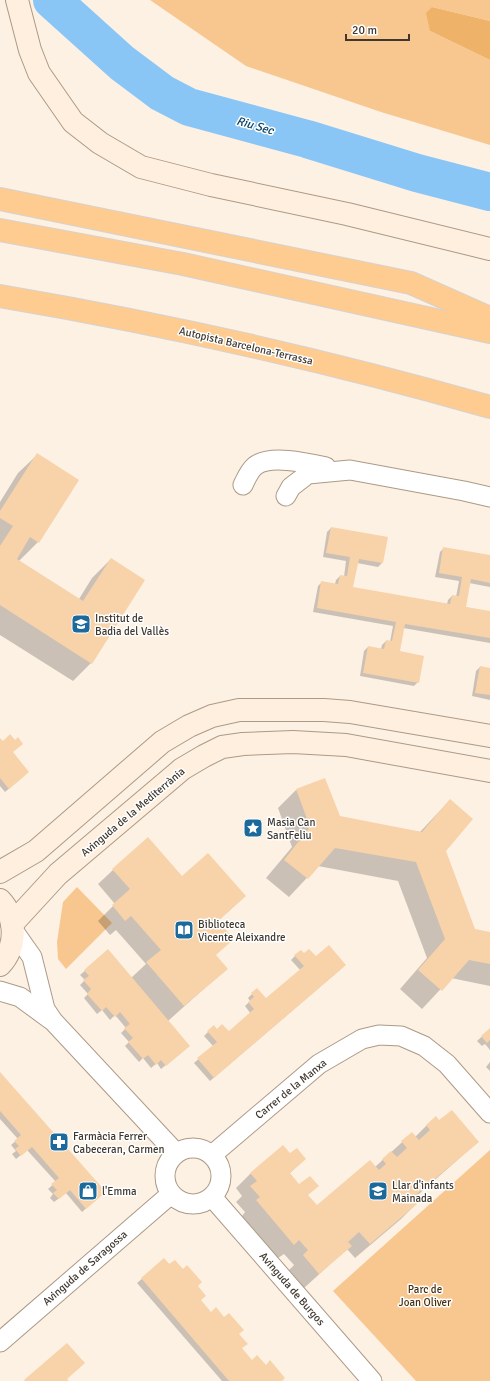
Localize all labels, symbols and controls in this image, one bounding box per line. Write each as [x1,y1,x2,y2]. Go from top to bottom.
scale bar [346,16,409,42]
text: 20 m [352,23,377,38]
water label: Riu Sec [235,114,277,139]
street label: Autopista Barcelona-Terrassa [178,324,314,368]
place label: Institut de Badia del Vallès [95,612,169,638]
school or university icon: Institut de Badia del Vallès [70,613,92,635]
street label: Avinguda de la Mediterrània [78,764,188,859]
place label: Masia Can SantFeliu [267,816,315,842]
place icon: Masia Can SantFeliu [242,817,264,839]
place label: Biblioteca Vicente Aleixandre [198,918,286,944]
library icon: Biblioteca Vicente Aleixandre [173,919,195,941]
street label: Carrer de la Manxa [253,1056,330,1122]
place label: Farmàcia Ferrer Cabeceran, Carmen [73,1130,164,1156]
pharmacy icon: Farmàcia Ferrer Cabeceran, Carmen [48,1131,70,1153]
place label: Llar d'infants Mainada [392,1179,454,1205]
shop icon: l'Emma [77,1180,99,1202]
school or university icon: Llar d'infants Mainada [367,1180,389,1202]
place label: l'Emma [102,1185,137,1198]
street label: Avinguda de Saragossa [40,1227,130,1308]
street label: Avinguda de Burgos [257,1250,327,1328]
park label: Parc de Joan Oliver [399,1283,451,1309]

